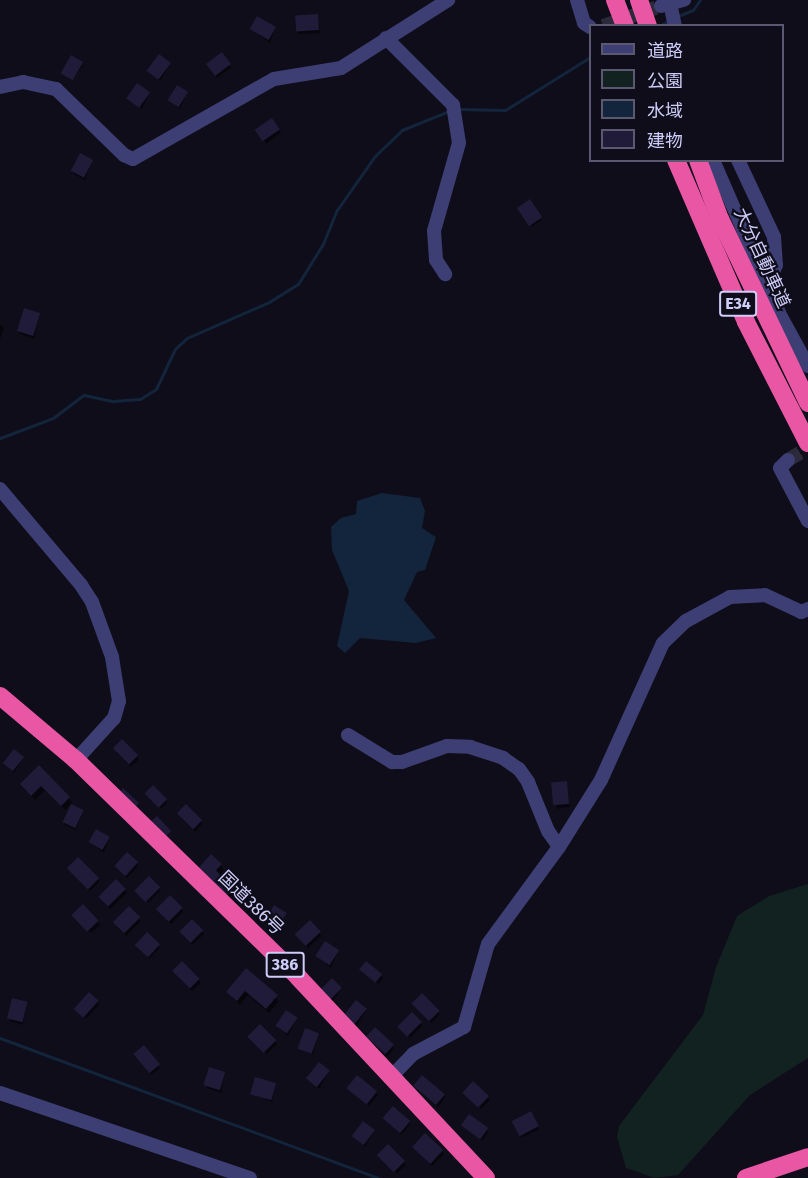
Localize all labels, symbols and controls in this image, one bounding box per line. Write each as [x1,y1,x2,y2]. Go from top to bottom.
legend [589,24,784,162]
text: 道路 [647,40,683,62]
text: 公園 [647,70,683,92]
text: 水域 [647,100,683,122]
text: 建物 [647,130,683,152]
street label: 大分自動車道 [729,204,795,312]
road number: E34 [718,291,758,317]
street label: 国道386号 [214,867,288,939]
road number: 386 [266,952,304,978]

